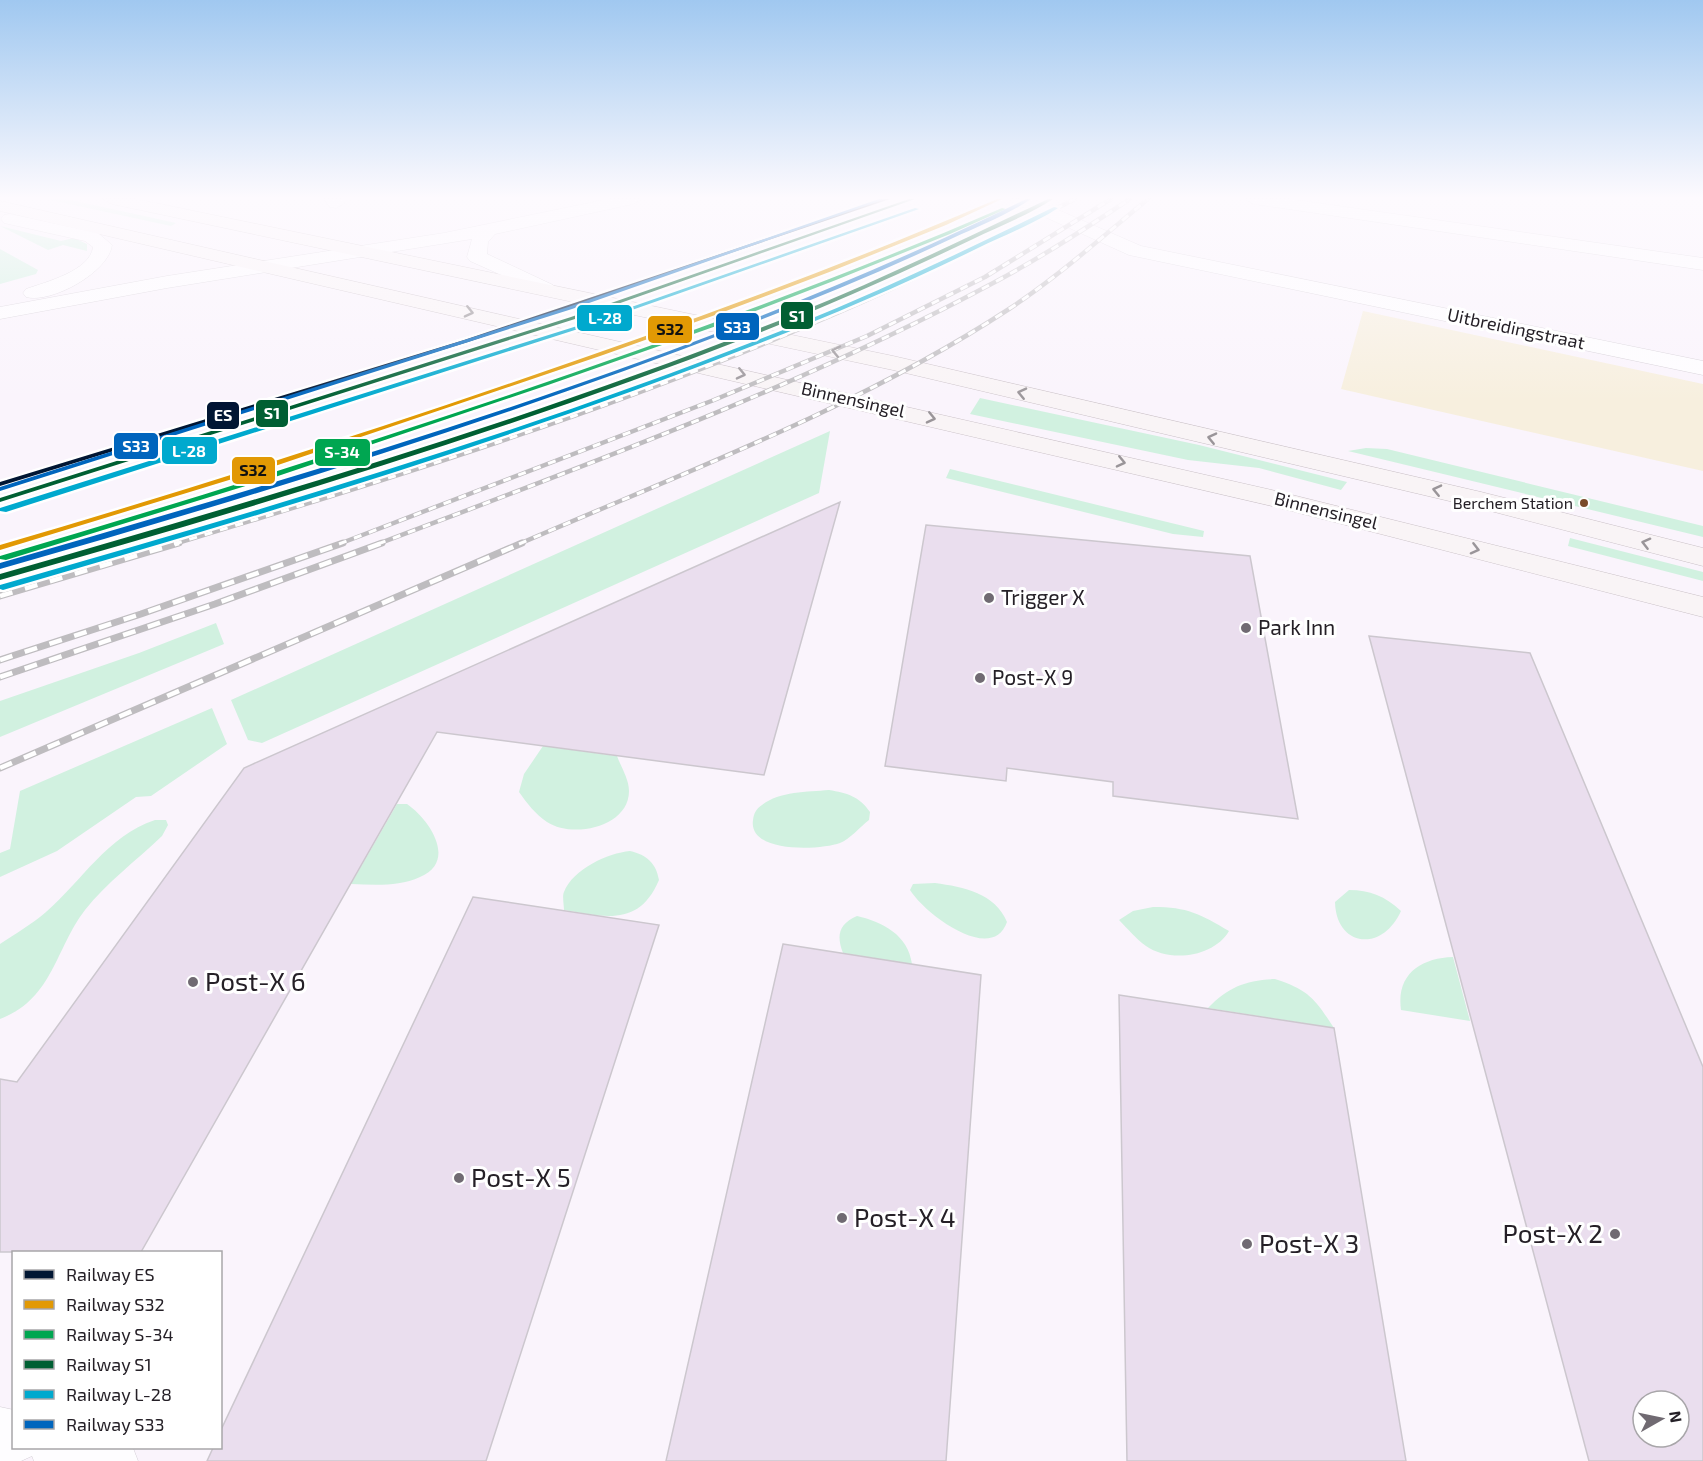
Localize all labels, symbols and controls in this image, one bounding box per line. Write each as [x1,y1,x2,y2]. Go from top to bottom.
line badge: S1 [780,301,814,330]
street label: Uitbreidingstraat [1446,303,1587,353]
line badge: L-28 [576,304,633,332]
one-way arrow [464,305,474,318]
text: S1 [789,306,805,325]
text: L-28 [588,308,622,327]
line badge: S33 [715,312,760,341]
line badge: S32 [647,315,693,344]
text: S33 [723,317,751,336]
text: S32 [656,319,684,338]
one-way arrow [831,345,841,358]
one-way arrow [736,367,746,380]
street label: Binnensingel [799,376,908,422]
one-way arrow [1017,387,1027,400]
line badge: S1 [255,399,289,428]
line badge: ES [206,401,240,430]
text: S1 [264,403,280,422]
text: ES [214,405,232,424]
one-way arrow [926,410,936,423]
line badge: S33 [113,432,159,460]
one-way arrow [1207,432,1217,445]
text: S33 [122,436,150,455]
line badge: L-28 [161,436,218,465]
line badge: S-34 [314,438,371,467]
text: L-28 [172,441,206,460]
text: S-34 [324,442,360,461]
one-way arrow [1116,455,1126,468]
line badge: S32 [231,456,276,485]
text: S32 [239,460,267,479]
one-way arrow [1432,484,1442,497]
street label: Binnensingel [1272,487,1381,534]
place label: Berchem Station [1453,493,1573,512]
marker: Berchem Station [1578,497,1590,509]
one-way arrow [1642,537,1652,550]
one-way arrow [1470,541,1480,554]
place label: Trigger X [1001,584,1085,609]
marker: Trigger X [982,591,996,605]
place label: Park Inn [1258,614,1335,639]
marker: Park Inn [1239,621,1253,635]
place label: Post-X 9 [992,664,1073,689]
marker: Post-X 9 [973,671,987,685]
place label: Post-X 6 [205,965,306,996]
marker: Post-X 6 [186,975,200,989]
place label: Post-X 5 [471,1161,571,1192]
marker: Post-X 5 [452,1171,466,1185]
place label: Post-X 4 [854,1201,956,1232]
marker: Post-X 4 [835,1211,849,1225]
place label: Post-X 2 [1503,1217,1603,1248]
place label: Post-X 3 [1259,1227,1359,1258]
marker: Post-X 2 [1608,1227,1622,1241]
marker: Post-X 3 [1240,1237,1254,1251]
legend [12,1251,222,1449]
text: Railway ES [66,1263,155,1285]
text: Railway S32 [66,1293,165,1315]
text: Railway S-34 [66,1323,174,1345]
text: Railway S1 [66,1353,152,1375]
text: Railway L-28 [66,1383,172,1405]
north arrow [1631,1389,1691,1449]
text: N [1666,1409,1687,1424]
text: Railway S33 [66,1413,164,1435]

